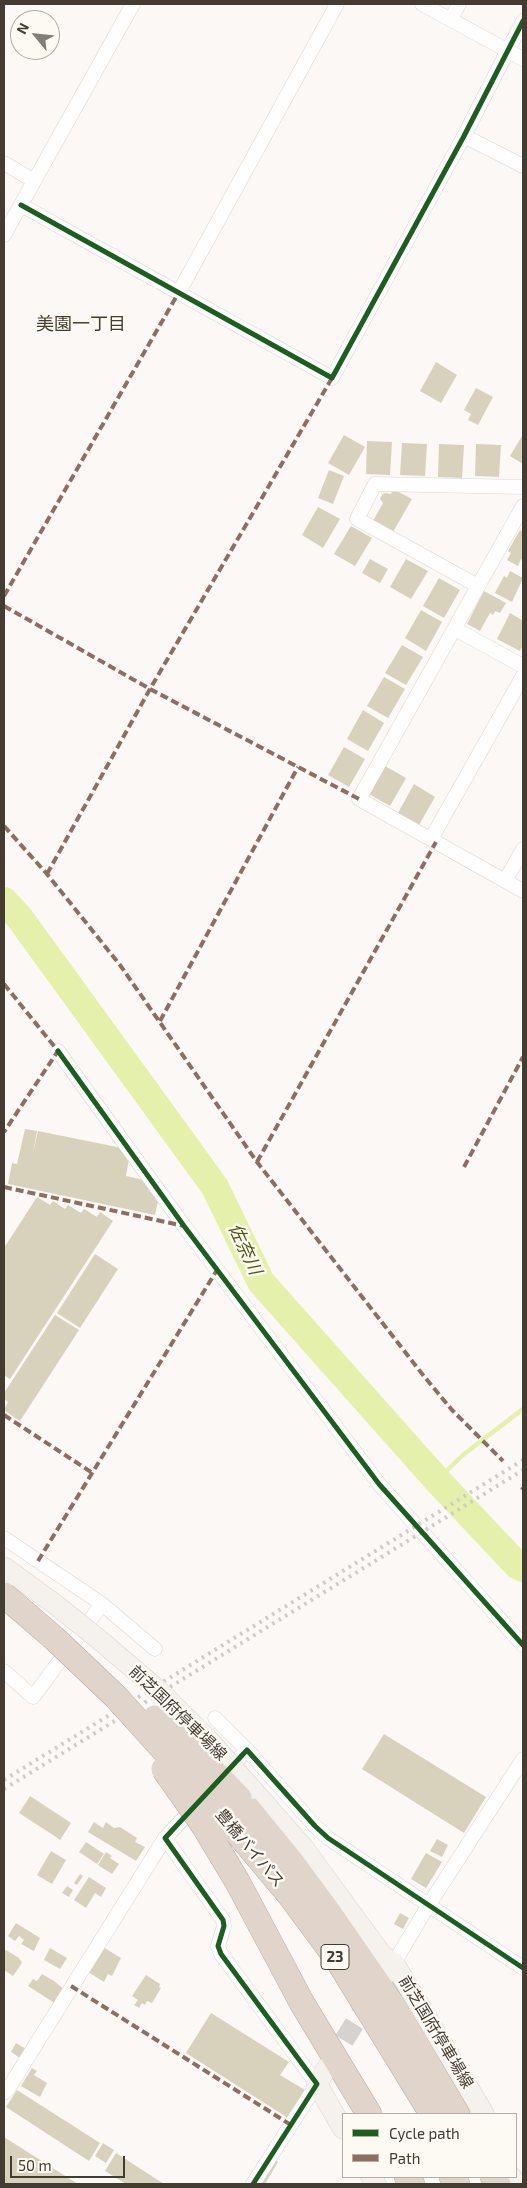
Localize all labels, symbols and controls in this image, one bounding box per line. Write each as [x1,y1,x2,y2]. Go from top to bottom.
north arrow [10,10,60,60]
text: N [12,20,32,37]
district label: 美園一丁目 [36,313,126,335]
water label: 佐奈川 [224,1220,266,1278]
street label: 前芝国府停車場線 [125,1662,231,1764]
street label: 豊橋バイパス [212,1805,288,1891]
road number: 23 [321,1944,349,1970]
street label: 前芝国府停車場線 [395,1972,477,2092]
legend [342,2113,517,2178]
text: Cycle path [389,2124,460,2142]
scale bar [12,2146,128,2178]
text: Path [389,2149,420,2167]
text: 50 m [18,2156,52,2174]

